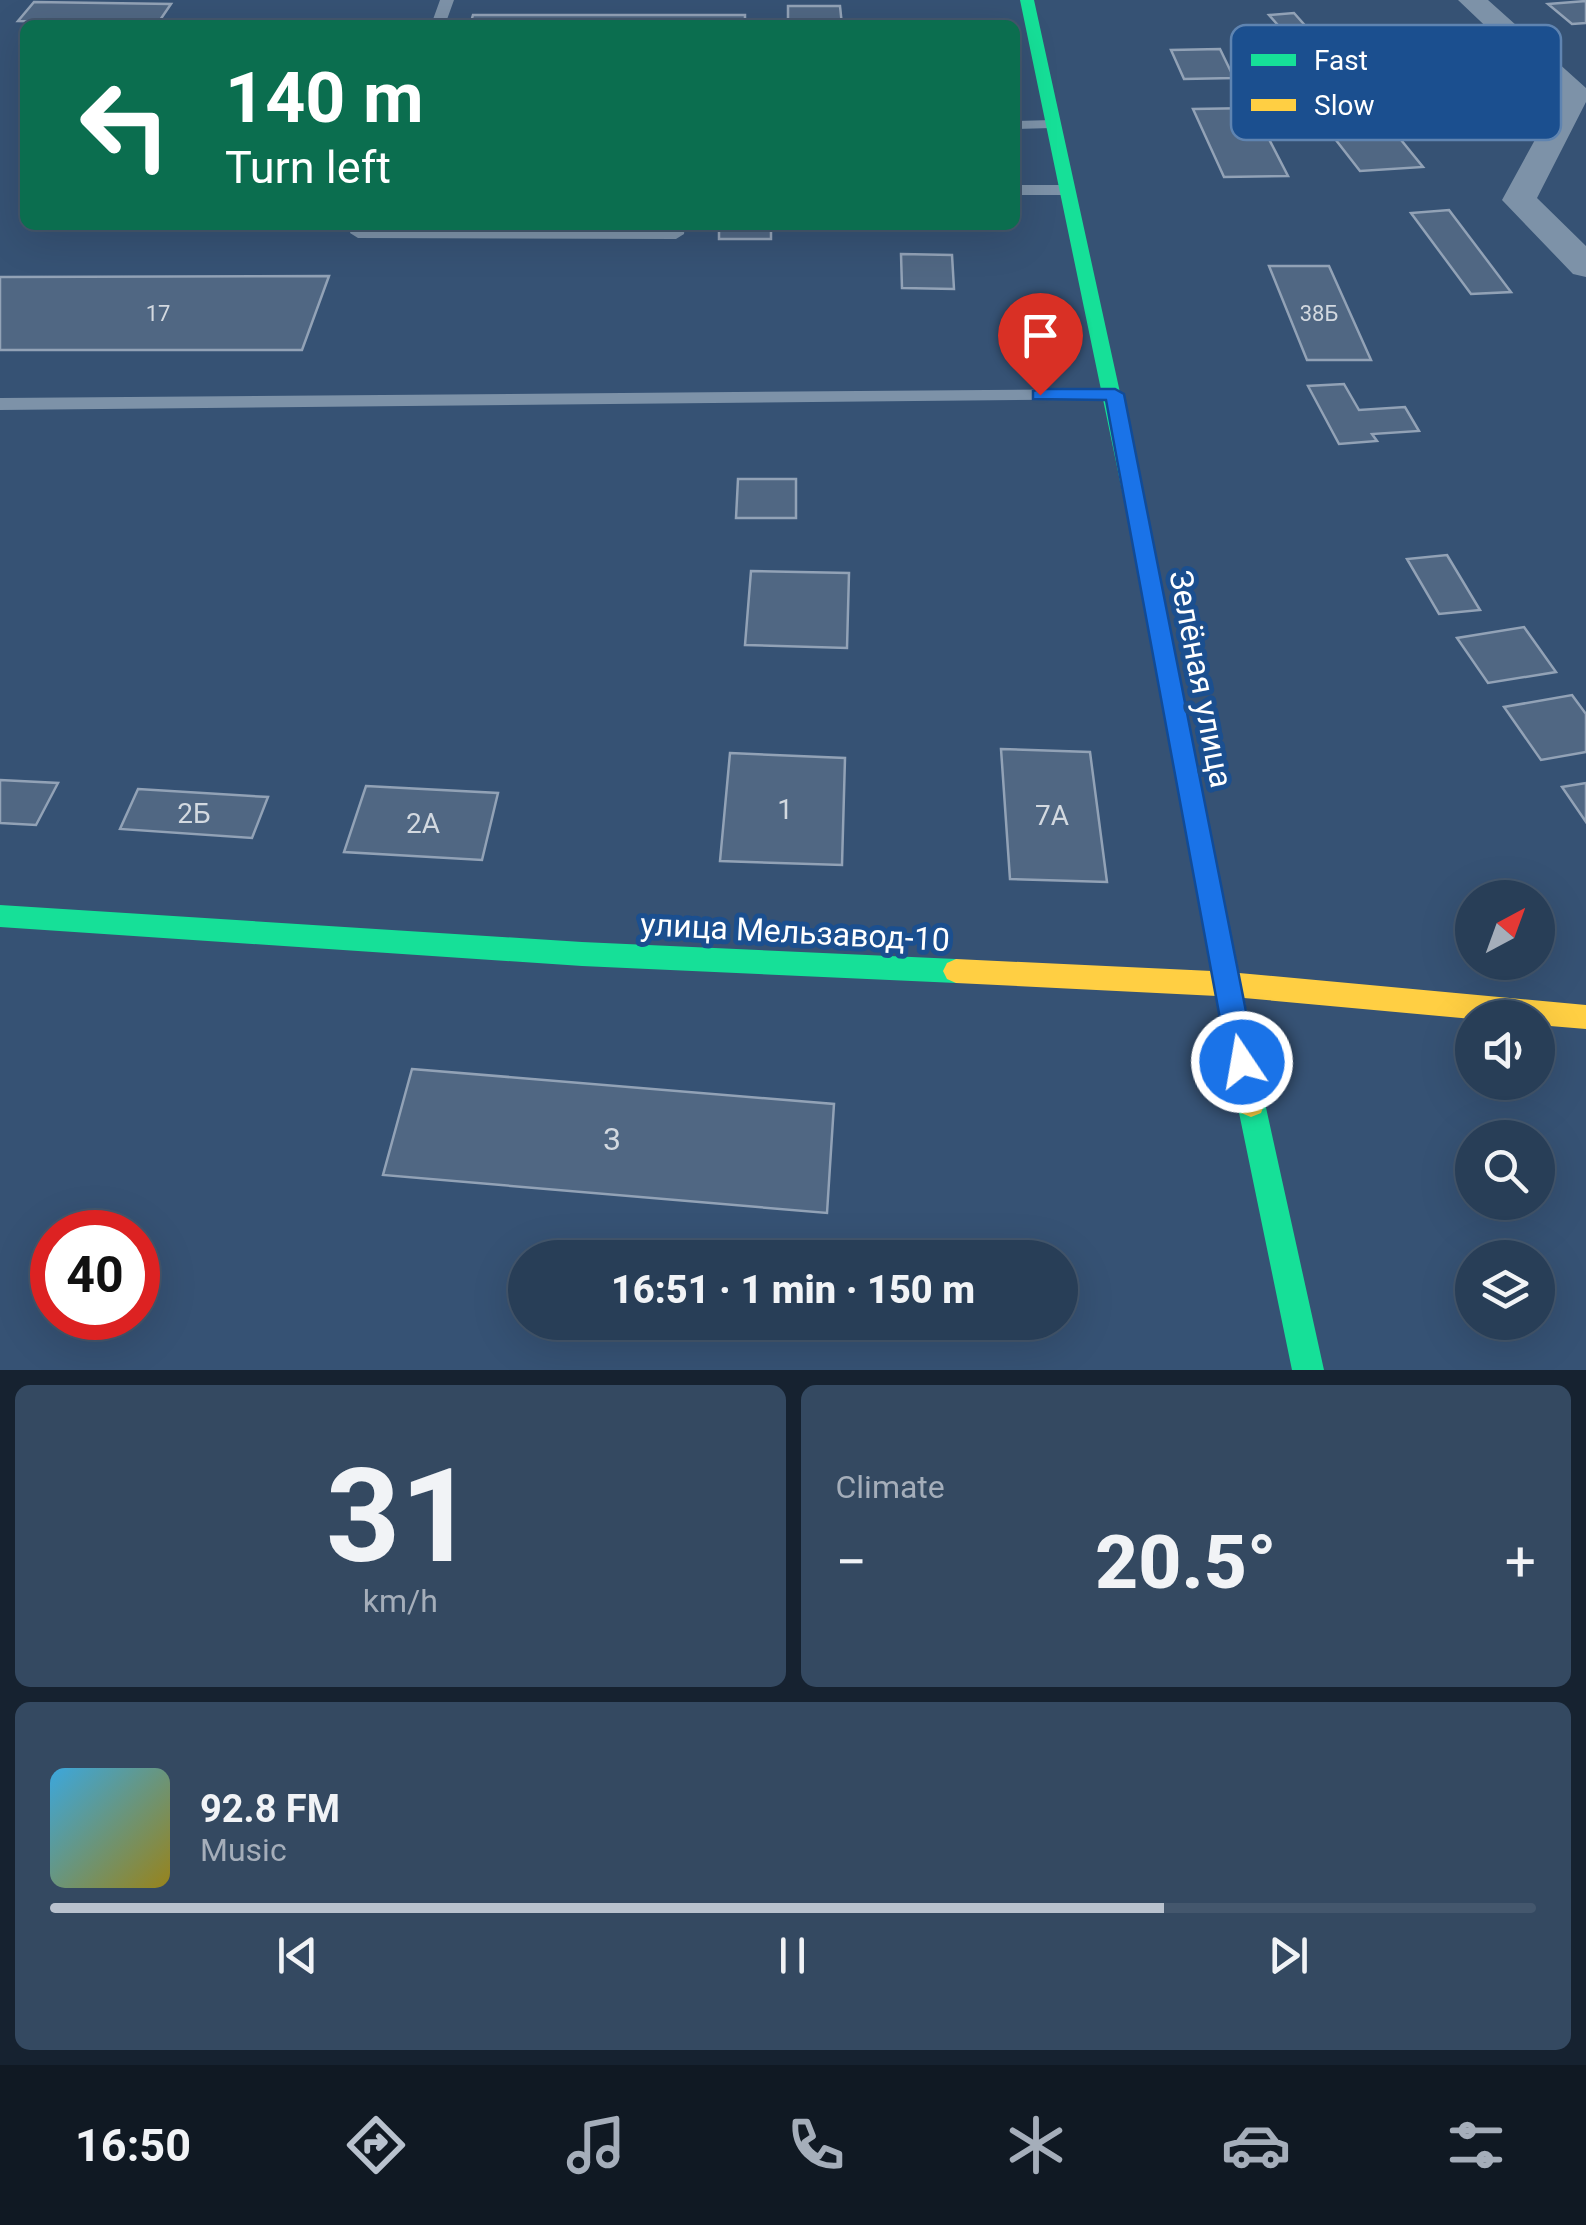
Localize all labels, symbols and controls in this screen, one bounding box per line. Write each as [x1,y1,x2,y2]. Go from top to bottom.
legend [1231,25,1561,140]
text: Fast [1314,44,1368,77]
text: 140 m [225,57,424,139]
icon: left [60,60,190,190]
text: Slow [1314,89,1374,122]
text: Turn left [225,141,391,194]
pin [998,293,1083,396]
house number: 17 [146,301,170,326]
house number: 38Б [1300,301,1338,326]
icon: arrive [1013,308,1068,363]
street label: Зелёная улица [1161,567,1241,791]
house number: 1 [777,793,793,826]
house number: 2Б [177,797,211,830]
house number: 7А [1035,799,1069,832]
house number: 2А [406,807,440,840]
north arrow [1455,880,1555,980]
map controls [1455,880,1555,1340]
street label: улица Мельзавод-10 [639,905,951,959]
button: sound [1455,1000,1555,1100]
position arrow [1190,1010,1294,1114]
house number: 3 [603,1120,621,1158]
button: search [1455,1120,1555,1220]
speed limit sign: 40 [30,1210,160,1340]
button: layers [1455,1240,1555,1340]
text: 16:51 · 1 min · 150 m [611,1268,975,1312]
text: 31 [326,1440,475,1593]
text: Climate [836,1468,945,1506]
text: 20.5° [1095,1518,1277,1606]
text: − [836,1530,867,1594]
text: + [1505,1530,1536,1594]
text: km/h [363,1582,438,1620]
text: 92.8 FM [200,1787,340,1831]
text: Music [200,1831,287,1869]
icon: previous [270,1928,325,1983]
icon: pause [765,1928,820,1983]
icon: next [1261,1928,1316,1983]
icon: directions [341,2110,411,2180]
icon: music [561,2110,631,2180]
icon: phone [781,2110,851,2180]
icon: climate [1001,2110,1071,2180]
icon: car [1221,2110,1291,2180]
icon: filters [1441,2110,1511,2180]
text: 16:50 [75,2119,191,2172]

